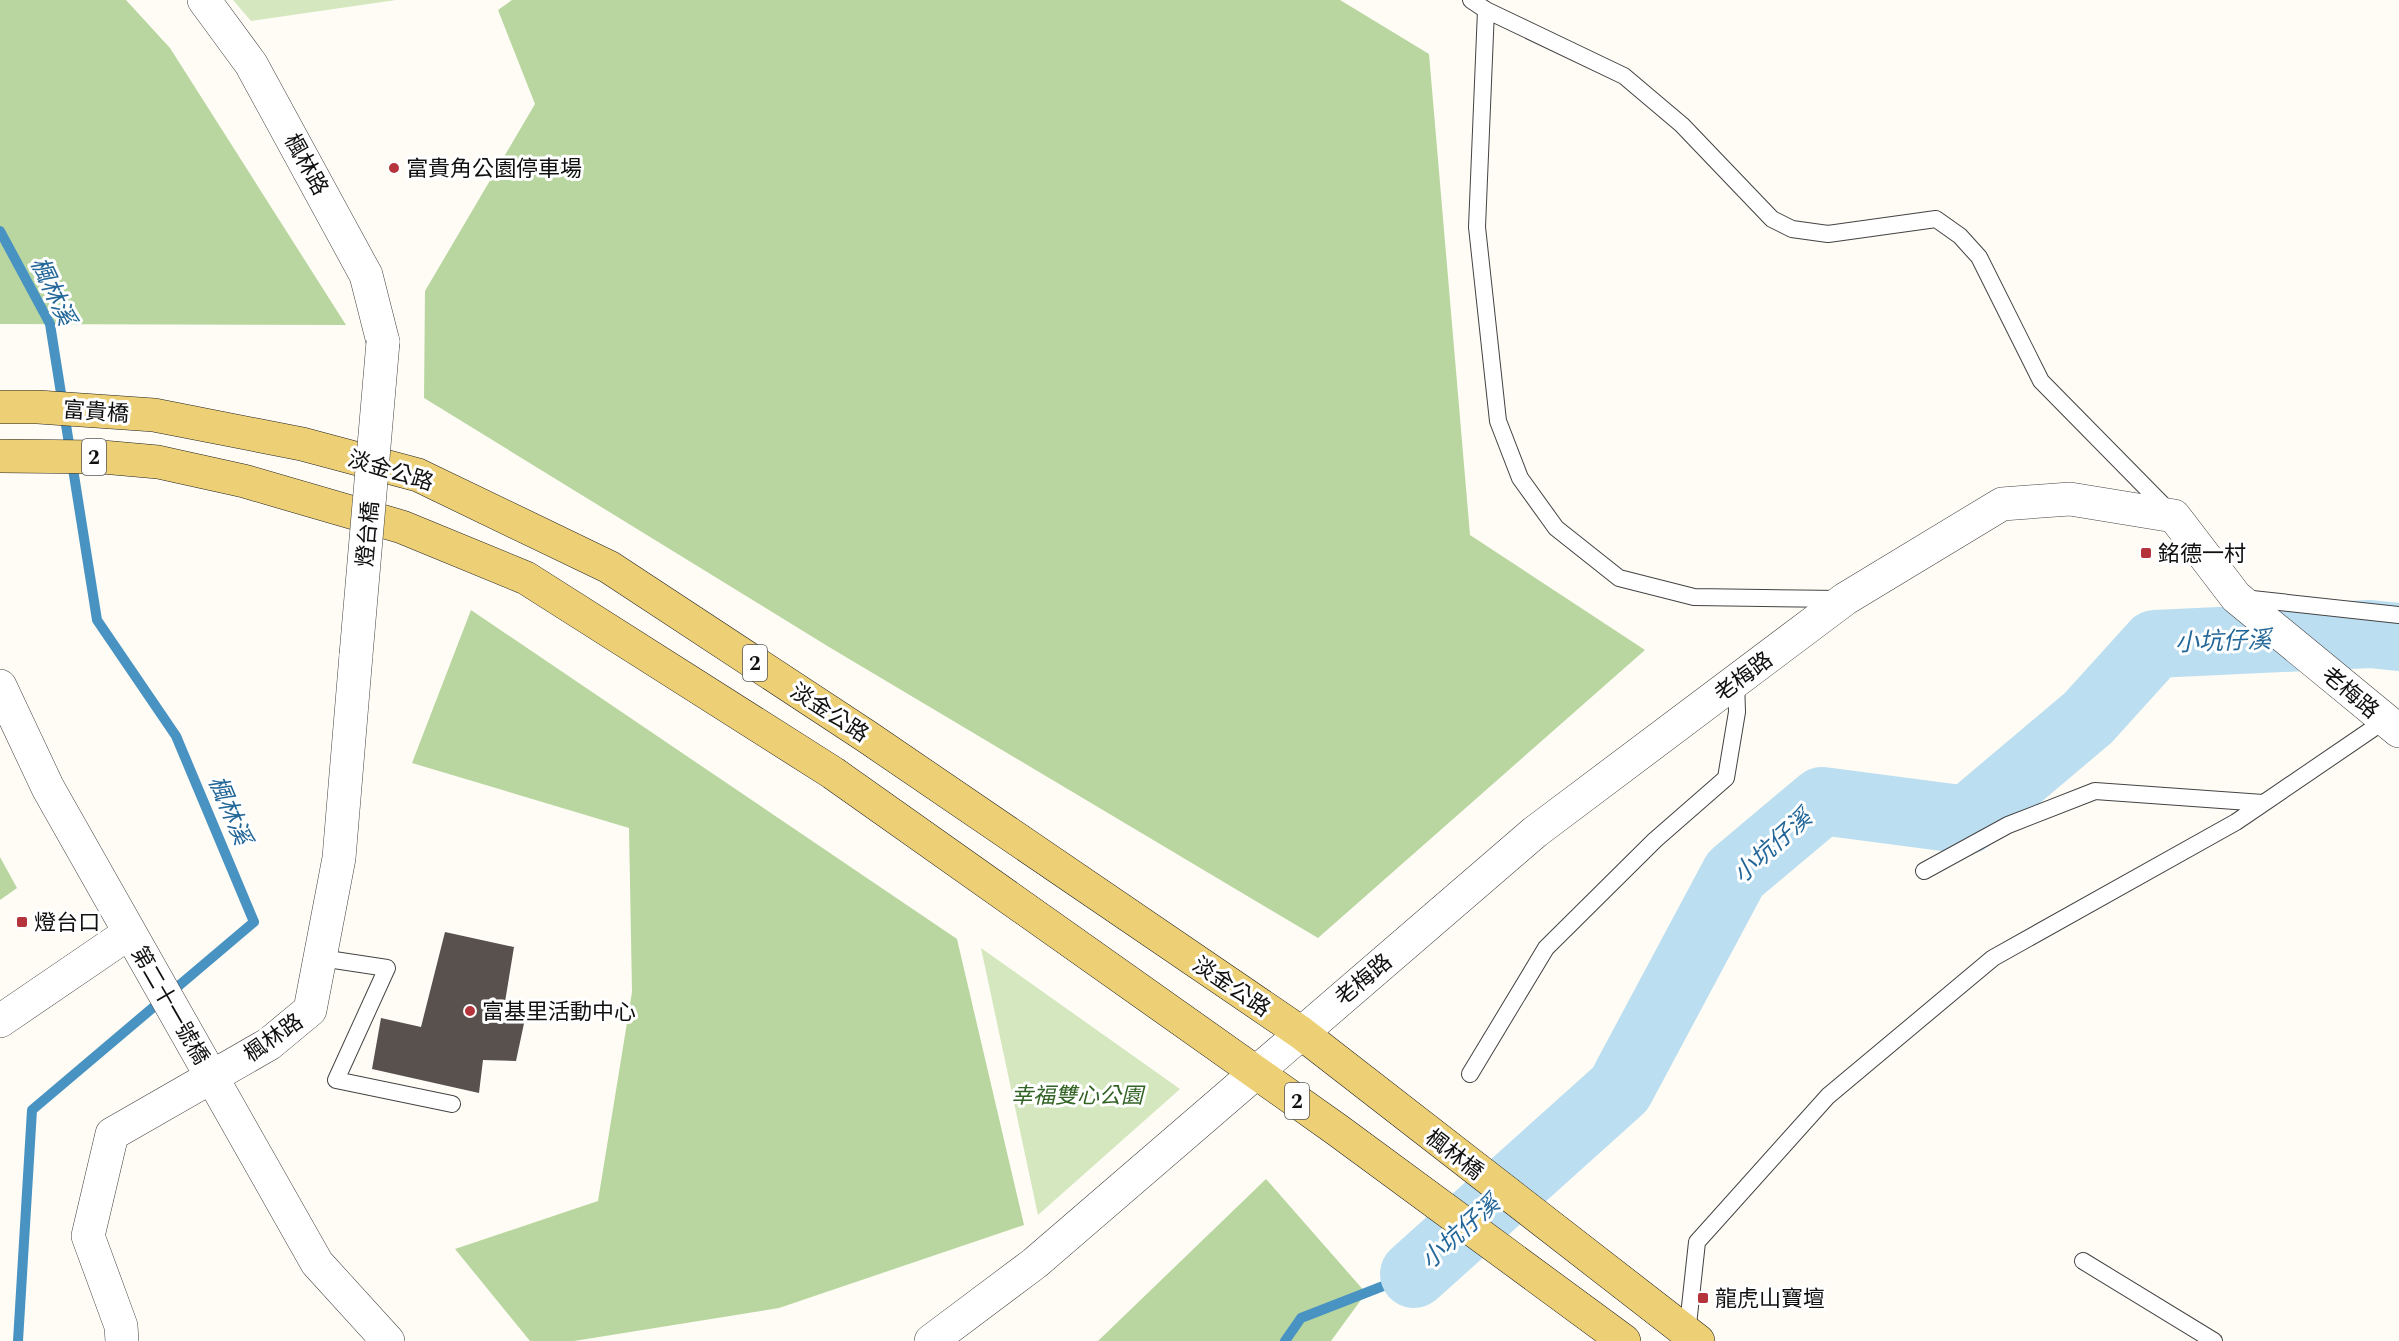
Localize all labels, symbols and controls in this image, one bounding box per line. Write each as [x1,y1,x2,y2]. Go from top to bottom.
street label: 楓林路 [275,128,336,202]
place label: 富貴角公園停車場 [406,153,582,186]
marker: 富貴角公園停車場 [387,161,401,175]
water label: 楓林溪 [21,251,85,334]
street label: 富貴橋 [62,394,130,431]
road number: 2 [82,439,106,475]
street label: 淡金公路 [344,443,437,500]
street label: 燈台橋 [349,500,388,568]
place label: 銘德一村 [2158,538,2246,571]
marker: 銘德一村 [2139,546,2153,560]
water label: 小坑仔溪 [2174,622,2275,662]
street label: 老梅路 [1708,644,1780,710]
road number: 2 [743,645,767,681]
street label: 老梅路 [2314,659,2386,727]
street label: 淡金公路 [783,675,875,751]
water label: 楓林溪 [198,770,261,853]
water label: 小坑仔溪 [1725,799,1823,892]
place label: 燈台口 [34,907,100,940]
marker: 燈台口 [15,915,29,929]
street label: 第二十一號橋 [122,940,217,1071]
street label: 老梅路 [1328,946,1400,1014]
street label: 淡金公路 [1185,949,1277,1026]
place label: 富基里活動中心 [482,996,636,1029]
marker: 富基里活動中心 [463,1004,477,1018]
street label: 楓林路 [237,1006,310,1071]
park label: 幸福雙心公園 [1011,1080,1146,1113]
road number: 2 [1285,1083,1309,1119]
street label: 楓林橋 [1418,1122,1490,1189]
water label: 小坑仔溪 [1413,1185,1511,1278]
place label: 龍虎山寶壇 [1715,1283,1825,1316]
marker: 龍虎山寶壇 [1696,1291,1710,1305]

